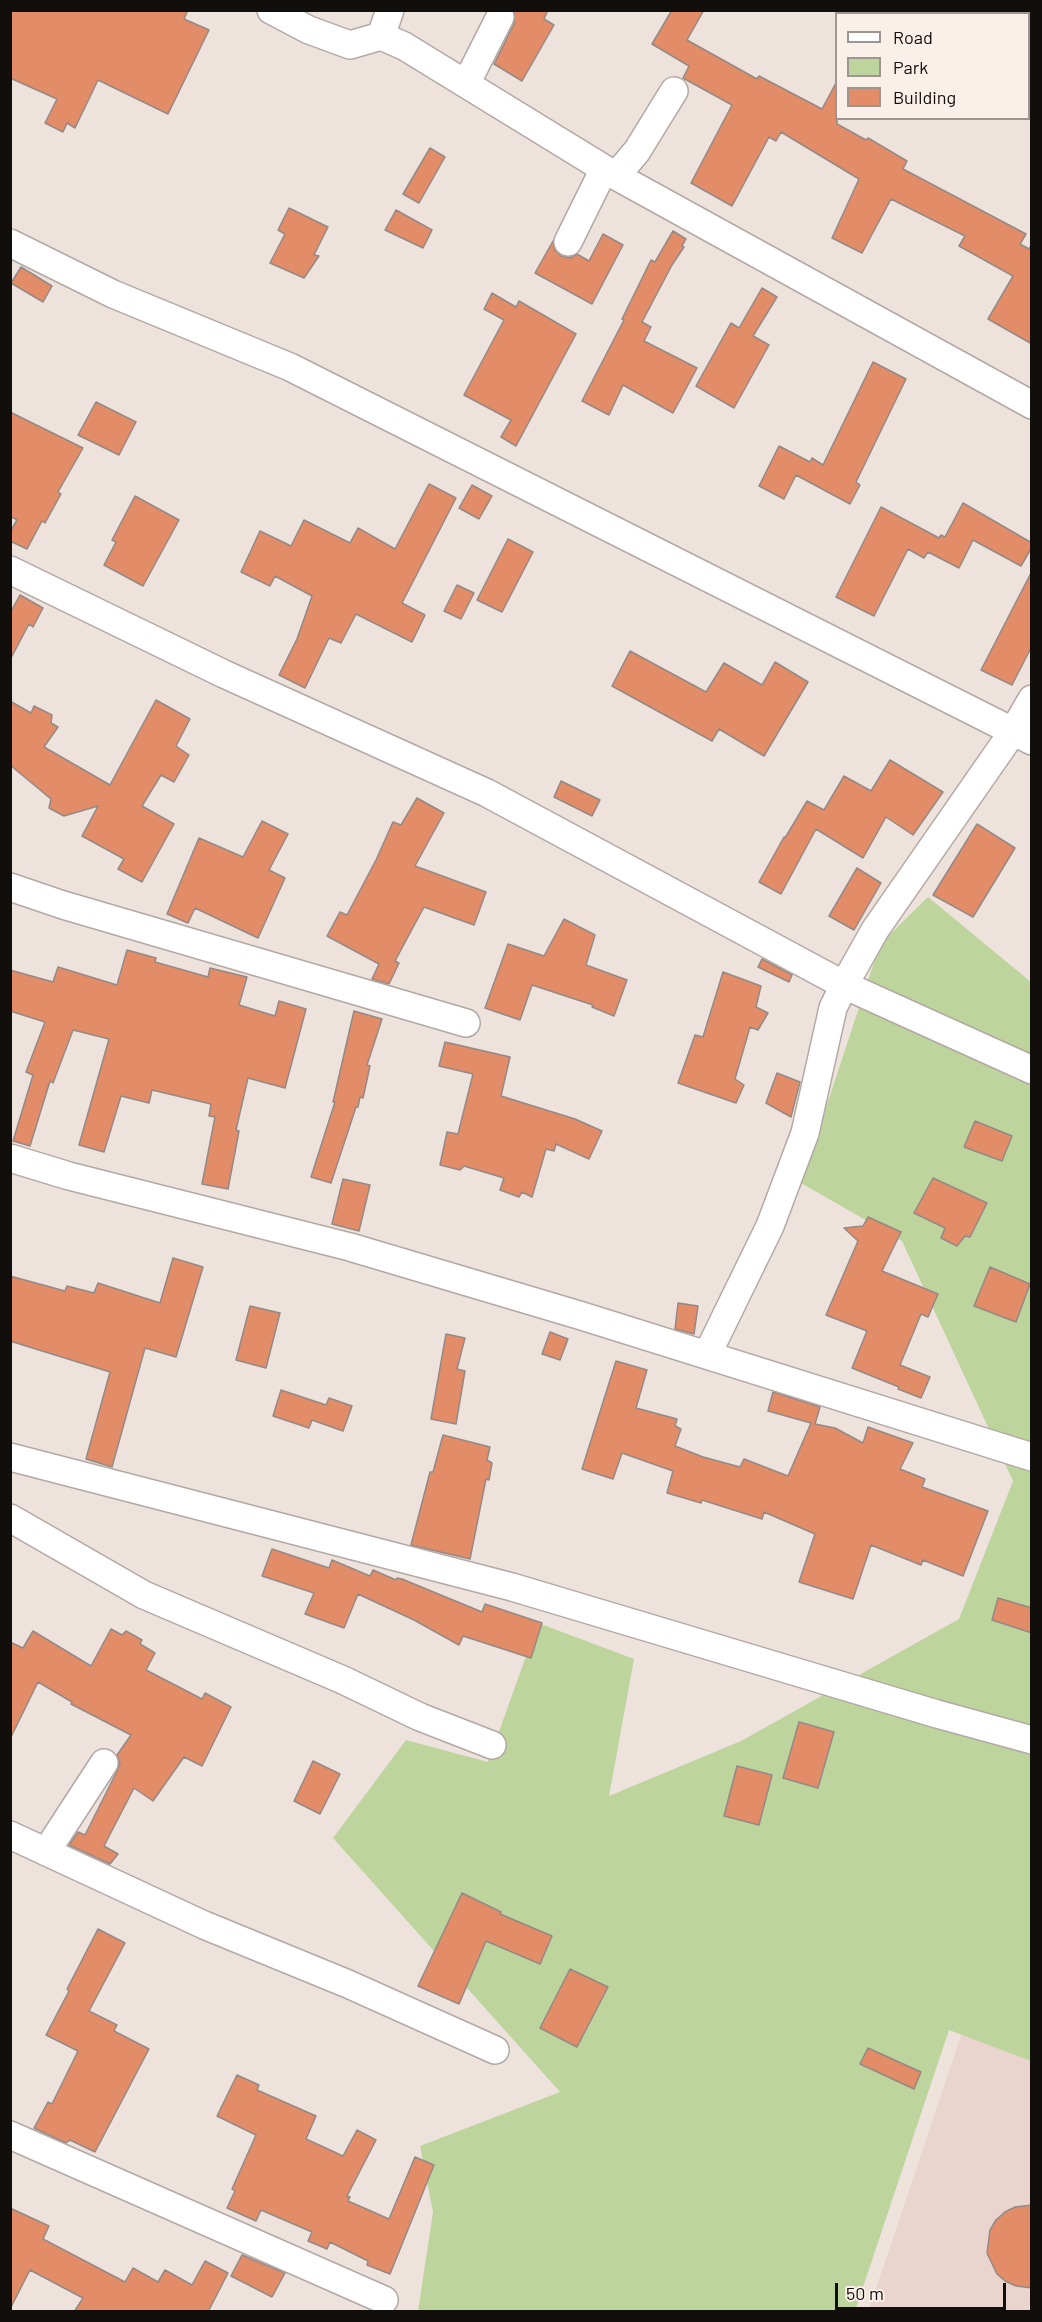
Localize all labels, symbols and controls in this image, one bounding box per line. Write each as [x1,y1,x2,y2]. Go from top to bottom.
legend [835,12,1030,120]
text: Road [893,26,933,48]
text: Park [893,56,928,78]
text: Building [893,86,956,108]
scale bar [838,2271,1009,2309]
text: 50 m [846,2282,884,2304]

